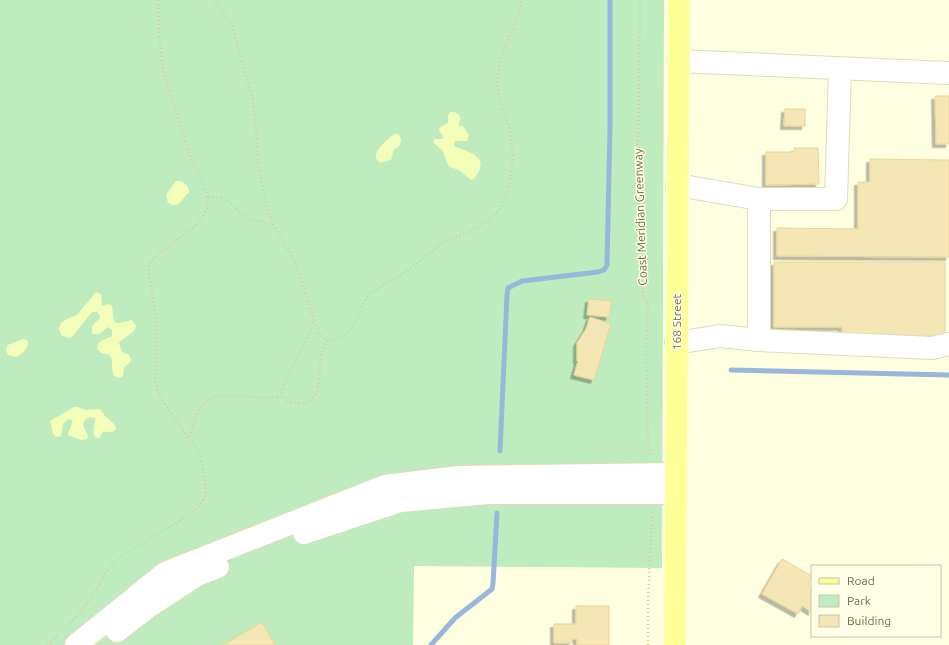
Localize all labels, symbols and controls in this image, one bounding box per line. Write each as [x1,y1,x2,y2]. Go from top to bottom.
street label: Coast Meridian Greenway [631,148,649,286]
street label: 168 Street [670,293,683,350]
legend [811,565,941,637]
text: Road [847,574,875,587]
text: Park [847,594,871,607]
text: Building [847,614,891,627]

